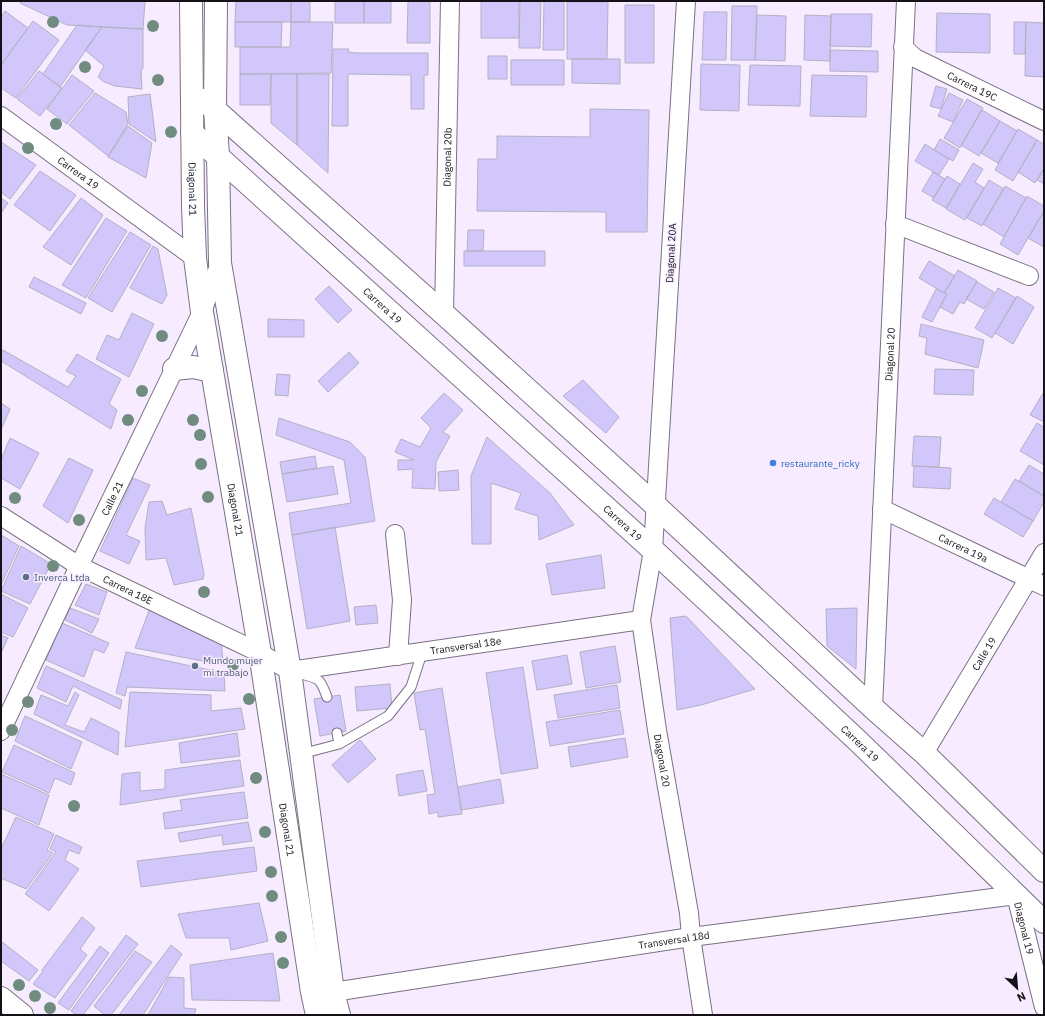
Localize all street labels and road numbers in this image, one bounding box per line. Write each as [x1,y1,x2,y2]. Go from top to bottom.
street label: Carrera 19C [945,68,999,104]
street label: Diagonal 20b [440,127,454,187]
street label: Carrera 19 [55,153,102,192]
street label: Diagonal 21 [186,162,200,216]
street label: Diagonal 20A [663,222,679,283]
street label: Carrera 19 [361,285,405,326]
street label: Diagonal 20 [882,327,897,381]
street label: Calle 21 [98,479,126,517]
street label: Diagonal 21 [225,482,247,537]
street label: Carrera 19 [601,502,645,544]
street label: Carrera 19a [937,530,991,565]
street label: Carrera 18E [101,572,155,607]
street label: Transversal 18e [429,634,503,657]
street label: Calle 19 [969,634,999,673]
street label: Carrera 19 [838,722,882,765]
street label: Diagonal 20 [651,733,673,788]
street label: Diagonal 21 [277,802,298,857]
street label: Diagonal 19 [1011,901,1037,956]
street label: Transversal 18d [637,928,710,951]

